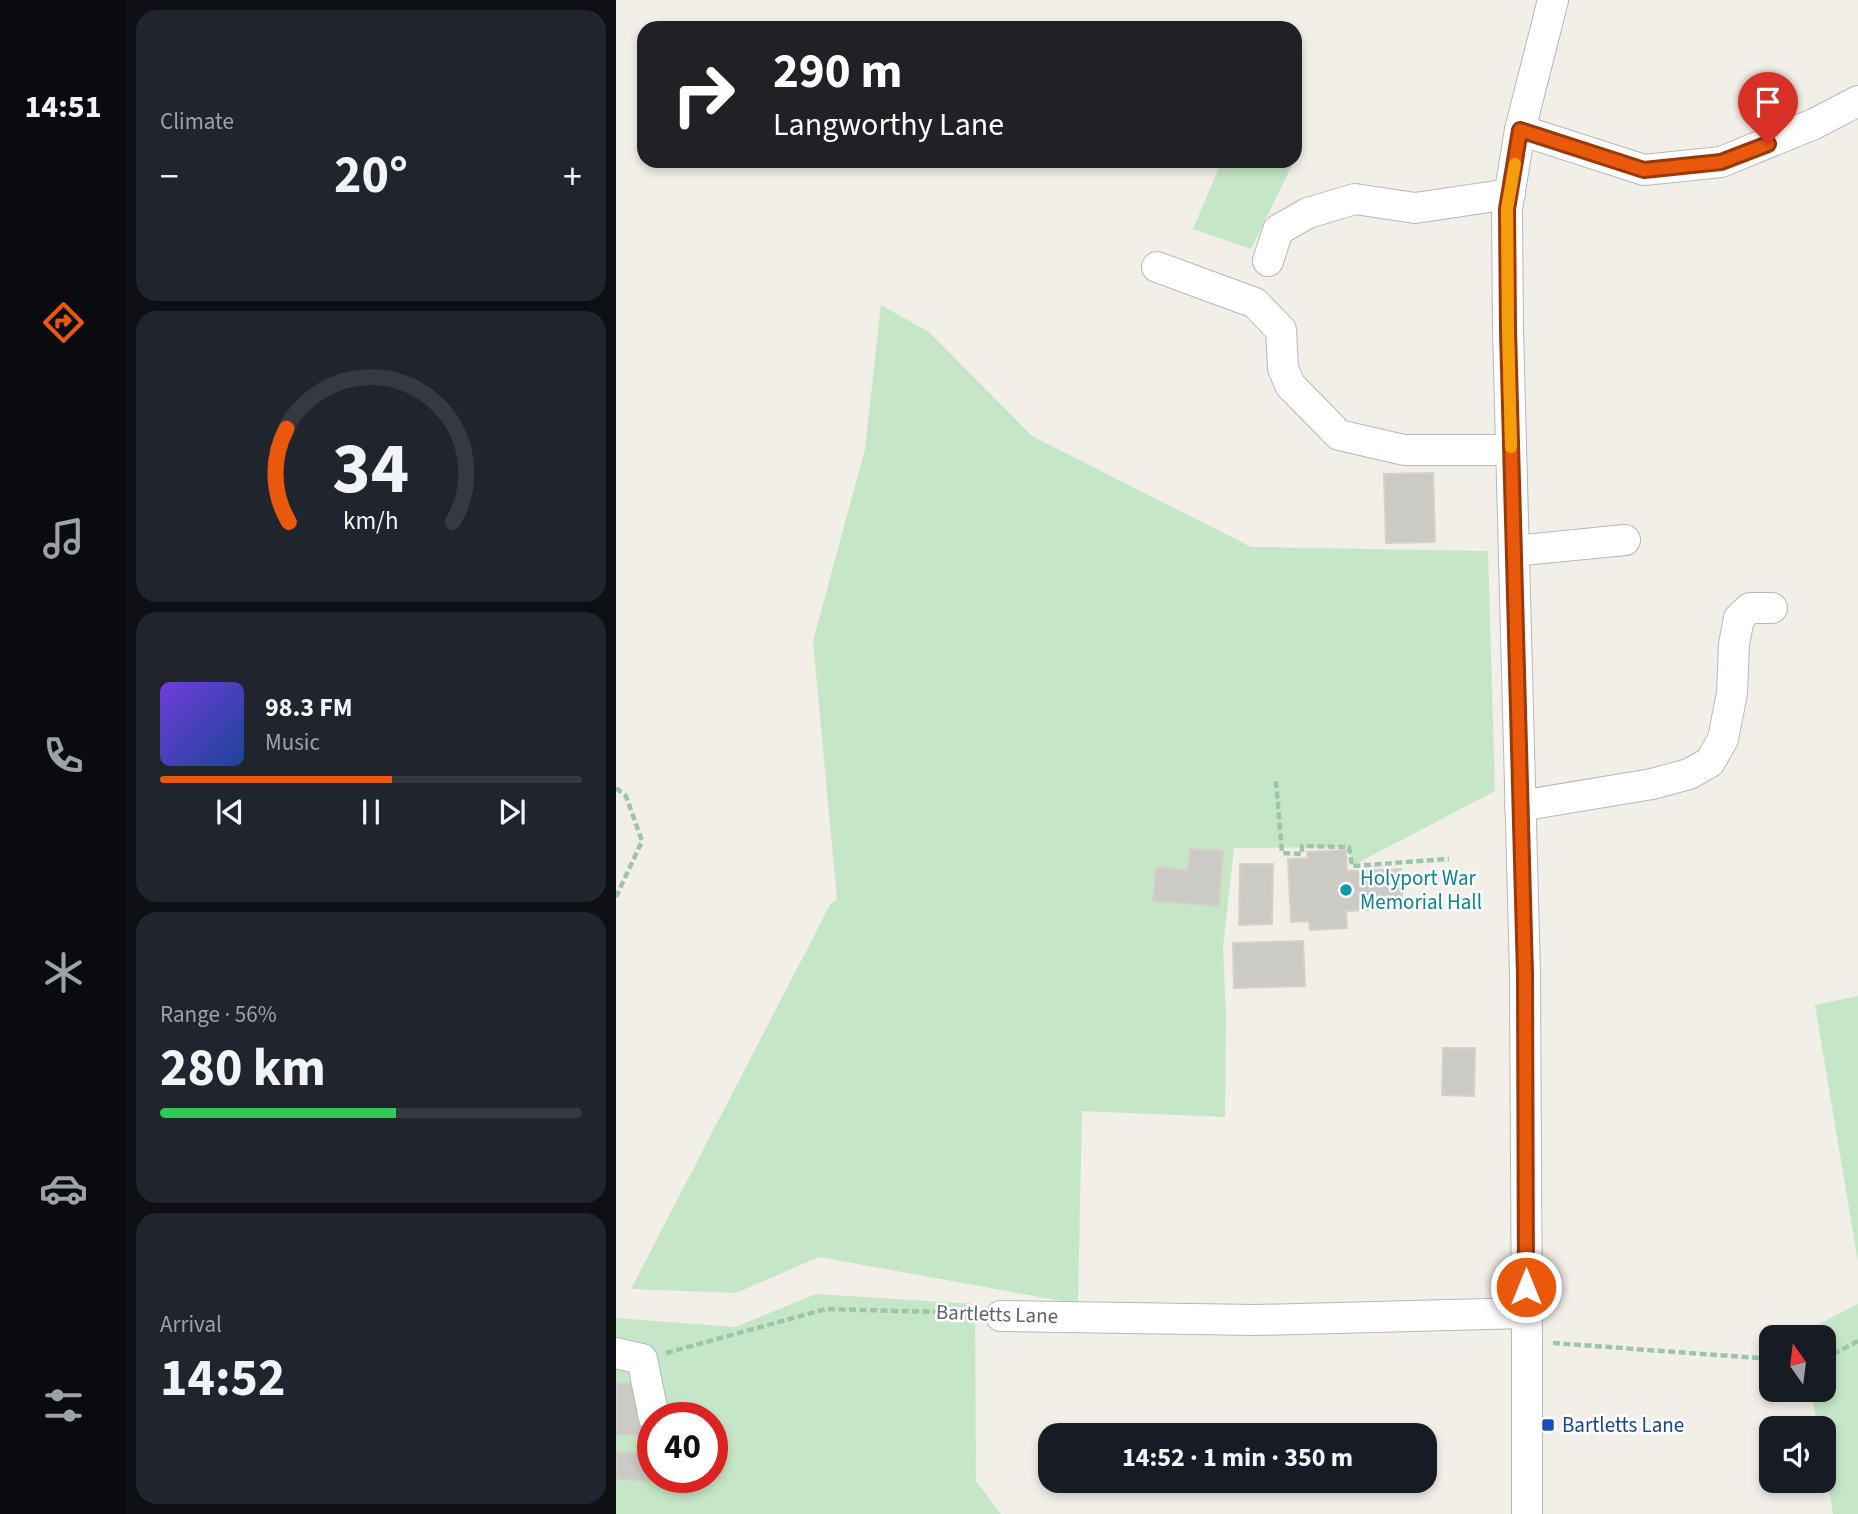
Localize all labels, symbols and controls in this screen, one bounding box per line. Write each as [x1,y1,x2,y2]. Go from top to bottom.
text: 290 m [773,37,902,107]
icon: right [658,49,749,140]
pin [1738,72,1798,144]
icon: arrive [1749,83,1787,121]
text: 14:51 [24,84,102,130]
text: Langworthy Lane [773,102,1004,148]
text: Climate [160,105,234,138]
text: 20° [334,139,408,213]
text: − [160,150,179,204]
text: + [563,150,582,204]
icon: directions [39,298,88,347]
text: 34 [333,418,409,522]
text: km/h [343,503,399,539]
icon: music [39,514,88,563]
text: 98.3 FM [265,689,353,726]
text: Music [265,726,320,759]
icon: phone [39,731,88,780]
icon: previous [211,793,249,831]
icon: pause [352,793,390,831]
icon: next [493,793,531,831]
place label: Holyport War Memorial Hall [1360,863,1482,917]
marker: Holyport War Memorial Hall [1338,882,1354,898]
icon: climate [39,948,88,997]
text: Range · 56% [160,998,277,1031]
text: 280 km [160,1032,326,1106]
icon: car [39,1164,88,1213]
position arrow [1489,1250,1563,1324]
street label: Bartletts Lane [935,1297,1059,1331]
text: Arrival [160,1308,222,1341]
north arrow [1759,1325,1836,1402]
map controls [1759,1325,1836,1493]
text: 14:52 [160,1342,285,1416]
icon: filters [39,1381,88,1430]
speed limit sign: 40 [637,1402,728,1493]
place label: Bartletts Lane [1562,1410,1684,1440]
button: sound [1759,1416,1836,1493]
marker: Bartletts Lane [1540,1417,1556,1433]
text: 14:52 · 1 min · 350 m [1122,1439,1353,1476]

